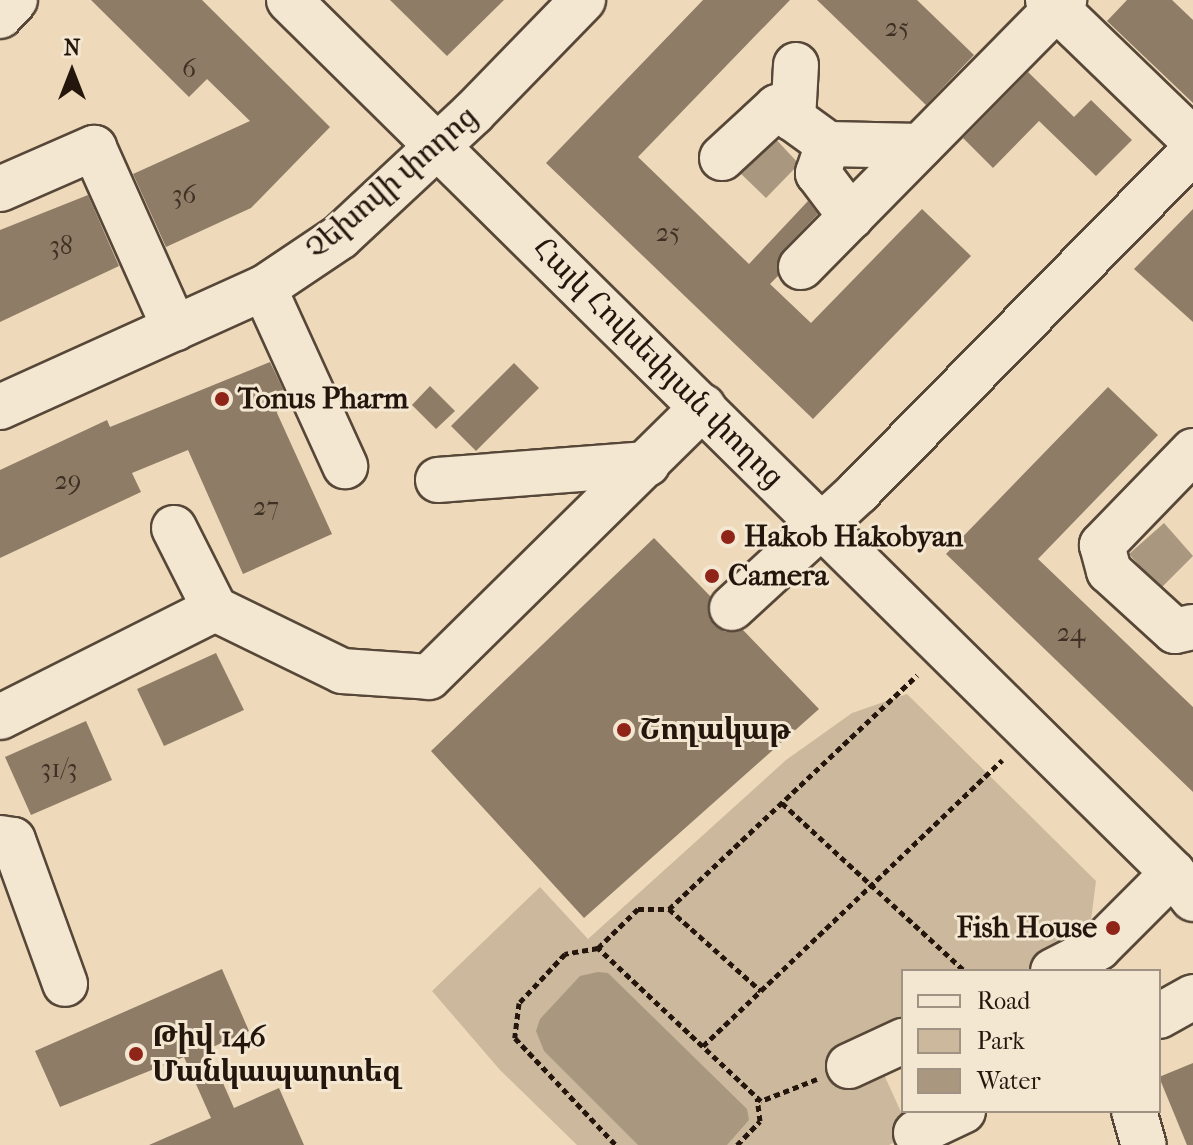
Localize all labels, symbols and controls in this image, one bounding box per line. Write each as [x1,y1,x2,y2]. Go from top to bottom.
house number: 25 [885,12,909,44]
north arrow [32,32,112,112]
text: N [64,35,80,61]
house number: 6 [182,53,196,85]
street label: Չեխովի փողոց [299,99,485,267]
house number: 36 [172,179,196,211]
house number: 25 [656,217,680,249]
house number: 38 [49,230,73,262]
street label: Հայկ Հովսեփյան փողոց [525,230,791,496]
place label: Tonus Pharm [238,381,409,417]
marker: Tonus Pharm [213,390,231,408]
house number: 29 [54,465,82,497]
house number: 27 [253,491,279,523]
place label: Hakob Hakobyan [744,519,963,555]
marker: Hakob Hakobyan [719,528,737,546]
place label: Camera [728,558,828,594]
marker: Camera [703,567,721,585]
house number: 24 [1057,617,1085,649]
place label: Շողակաթ [640,712,791,748]
marker: Շողակաթ [615,721,633,739]
house number: 31/3 [41,753,77,785]
place label: Fish House [957,910,1097,946]
marker: Fish House [1104,919,1122,937]
legend [901,969,1161,1113]
text: Road [977,987,1030,1015]
place label: Թիվ 146 Մանկապարտեզ [152,1019,402,1090]
text: Park [977,1027,1025,1055]
marker: Թիվ 146 Մանկապարտեզ [127,1045,145,1063]
text: Water [977,1067,1041,1095]

